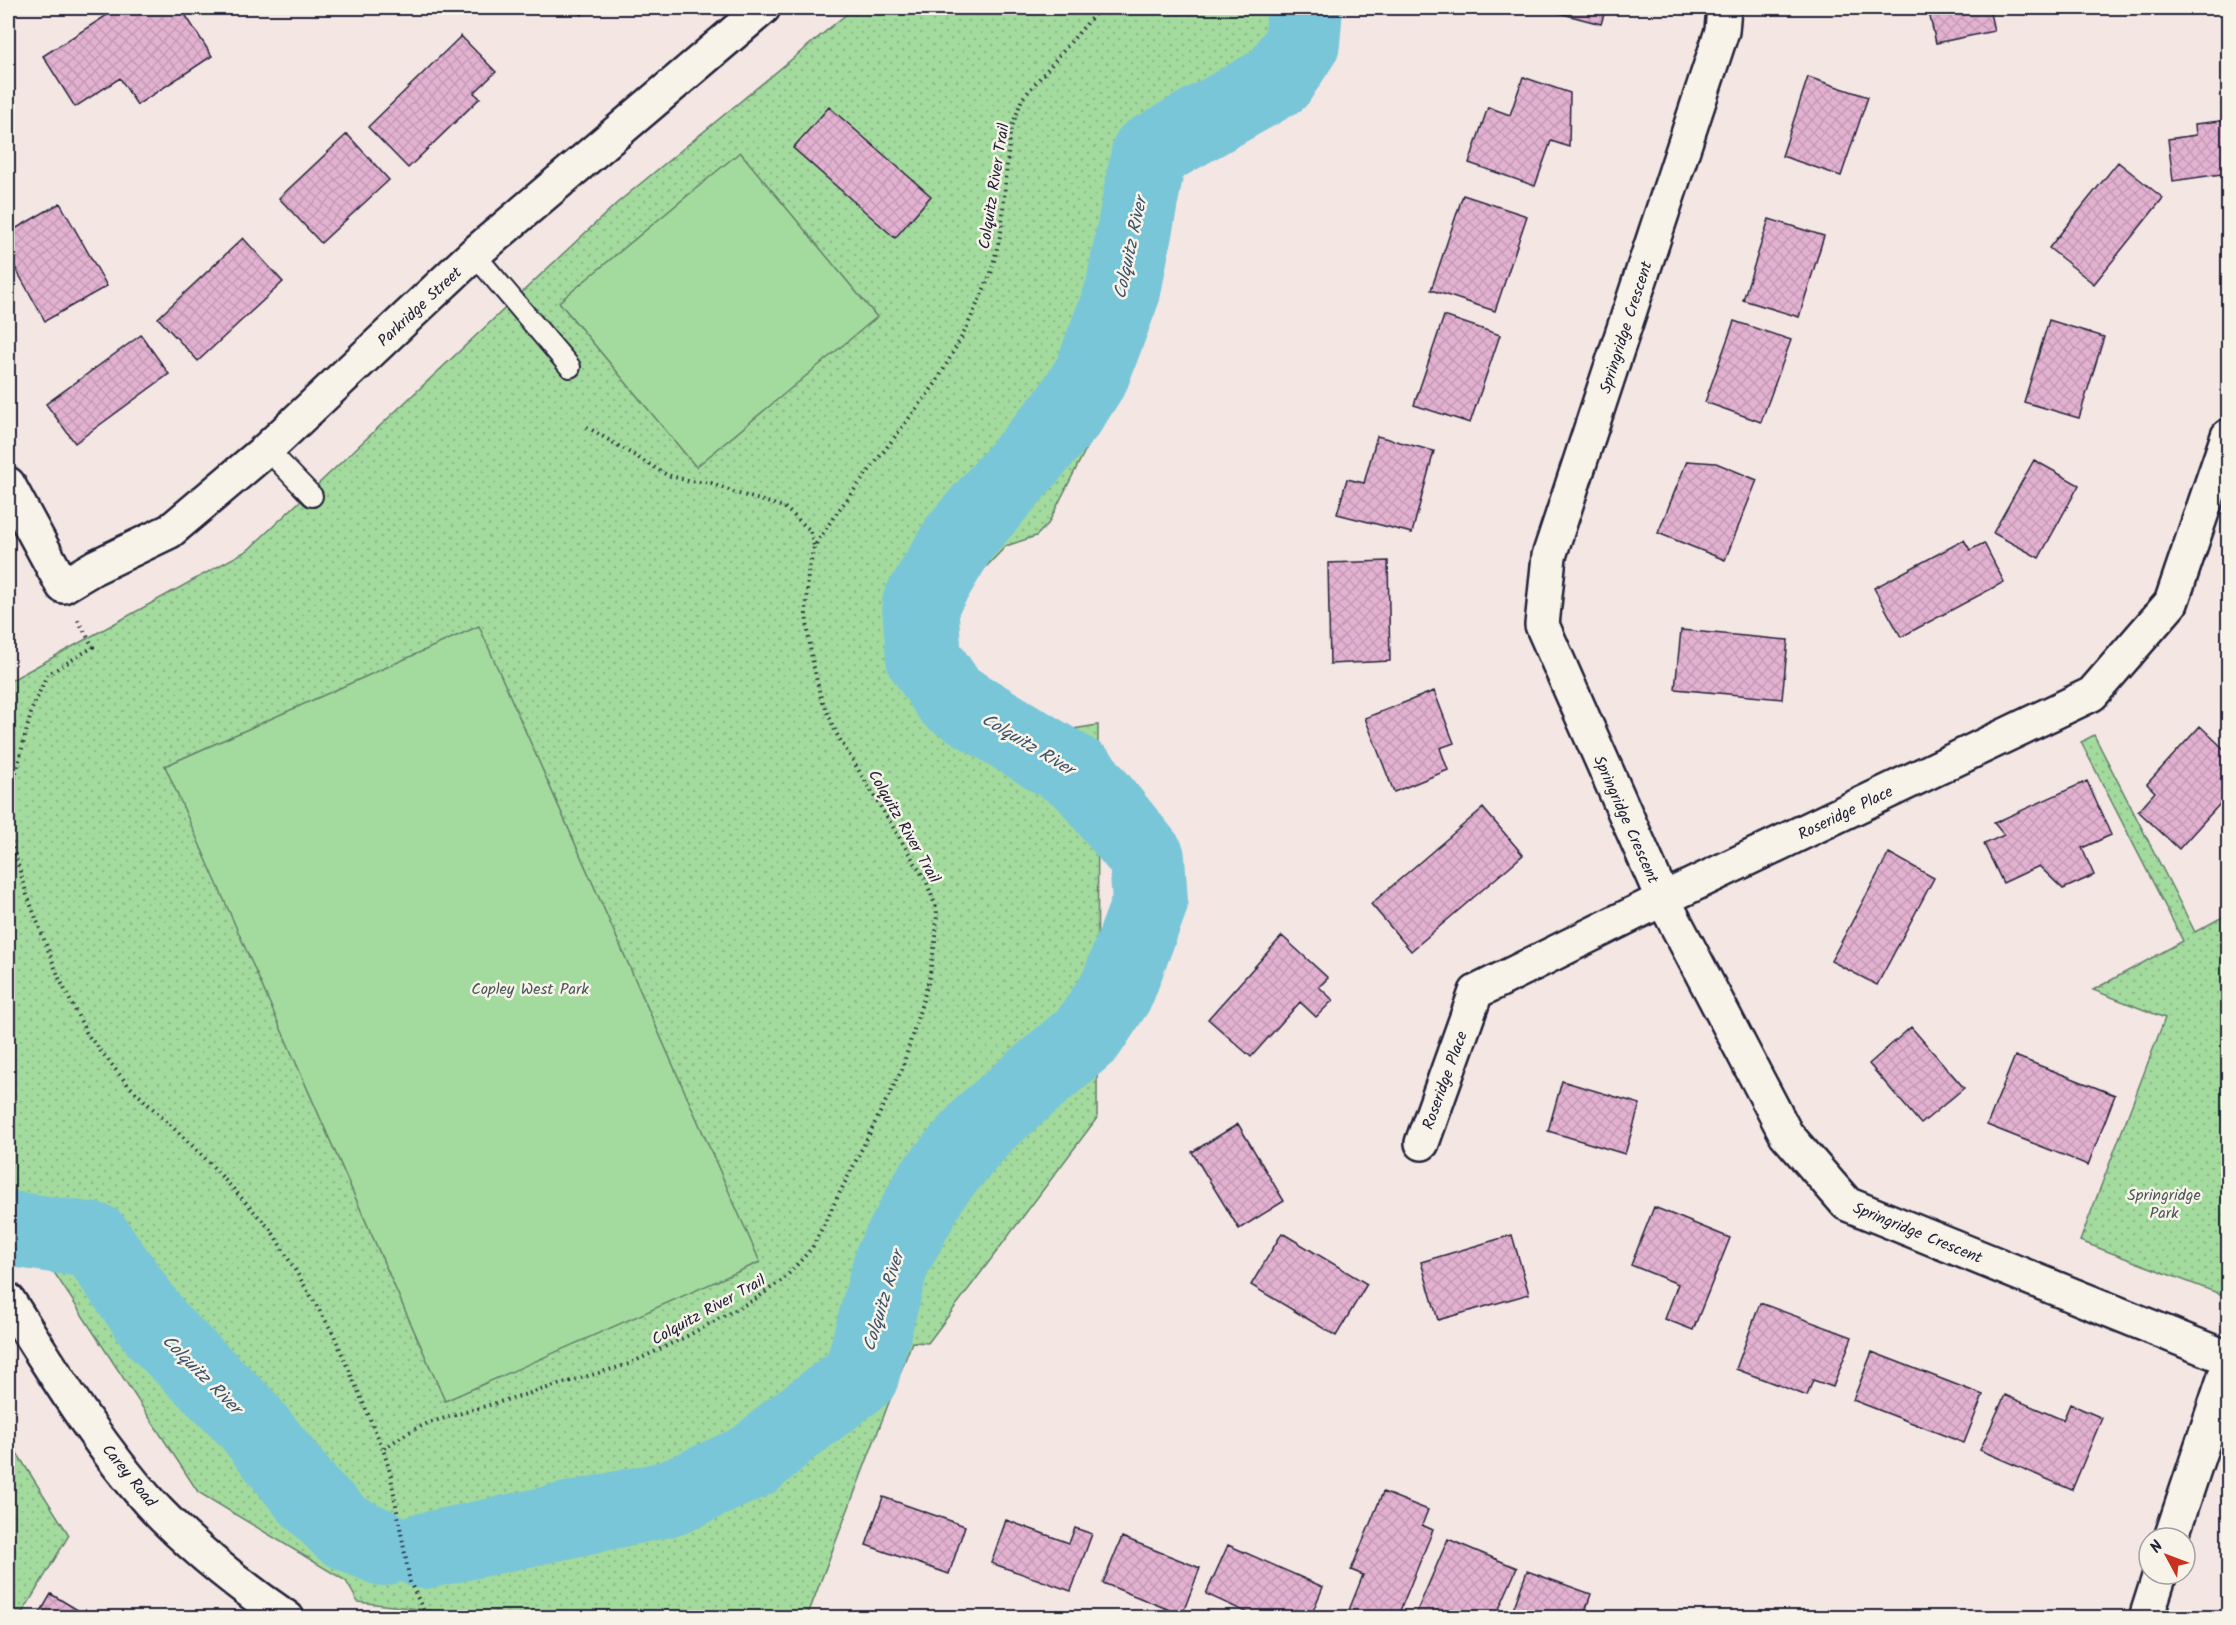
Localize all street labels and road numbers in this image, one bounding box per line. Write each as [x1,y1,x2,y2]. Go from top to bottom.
street label: Colquitz River Trail [972,121,1017,251]
street label: Springridge Crescent [1593,257,1660,397]
street label: Parkridge Street [372,261,469,353]
street label: Springridge Crescent [1586,752,1665,888]
street label: Colquitz River Trail [861,765,946,888]
street label: Roseridge Place [1794,779,1898,847]
street label: Roseridge Place [1416,1028,1475,1133]
street label: Springridge Crescent [1849,1196,1987,1271]
street label: Colquitz River Trail [647,1268,771,1352]
street label: Carey Road [95,1439,163,1514]

